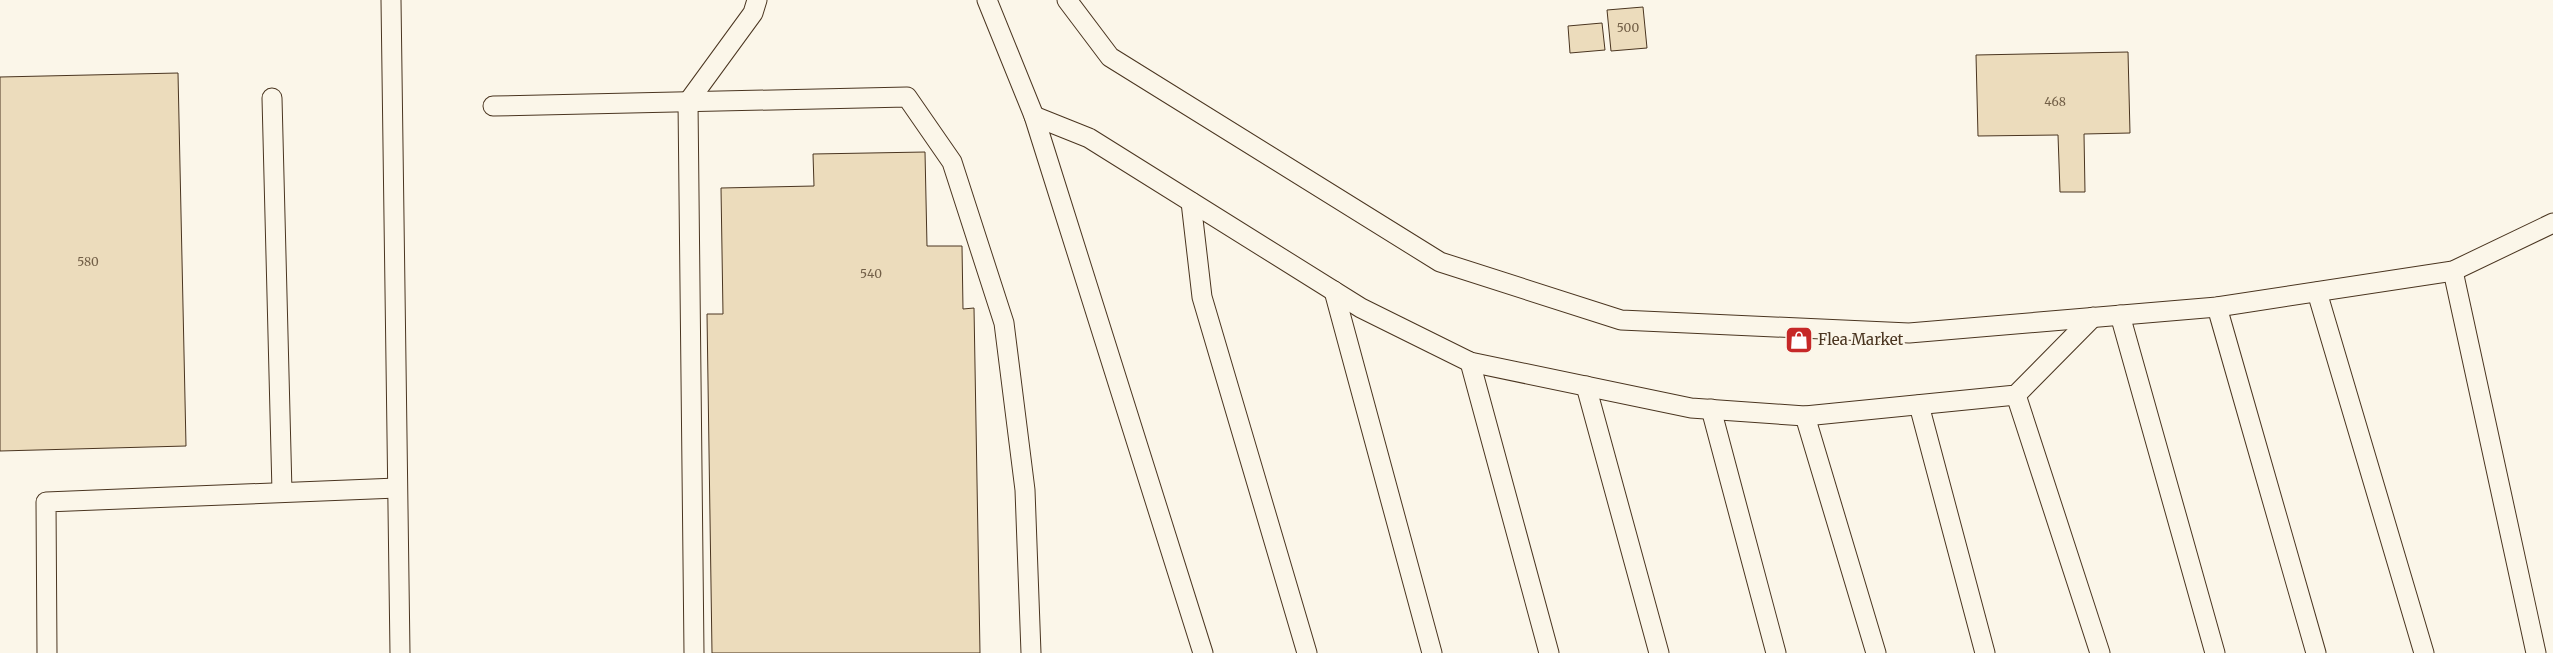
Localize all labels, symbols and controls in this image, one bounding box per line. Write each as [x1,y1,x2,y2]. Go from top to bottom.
house number: 500 [1617,20,1639,35]
house number: 468 [2044,94,2066,109]
house number: 580 [77,254,99,269]
house number: 540 [860,266,882,281]
shop icon: Flea Market [1784,325,1814,355]
place label: Flea Market [1818,330,1904,349]

